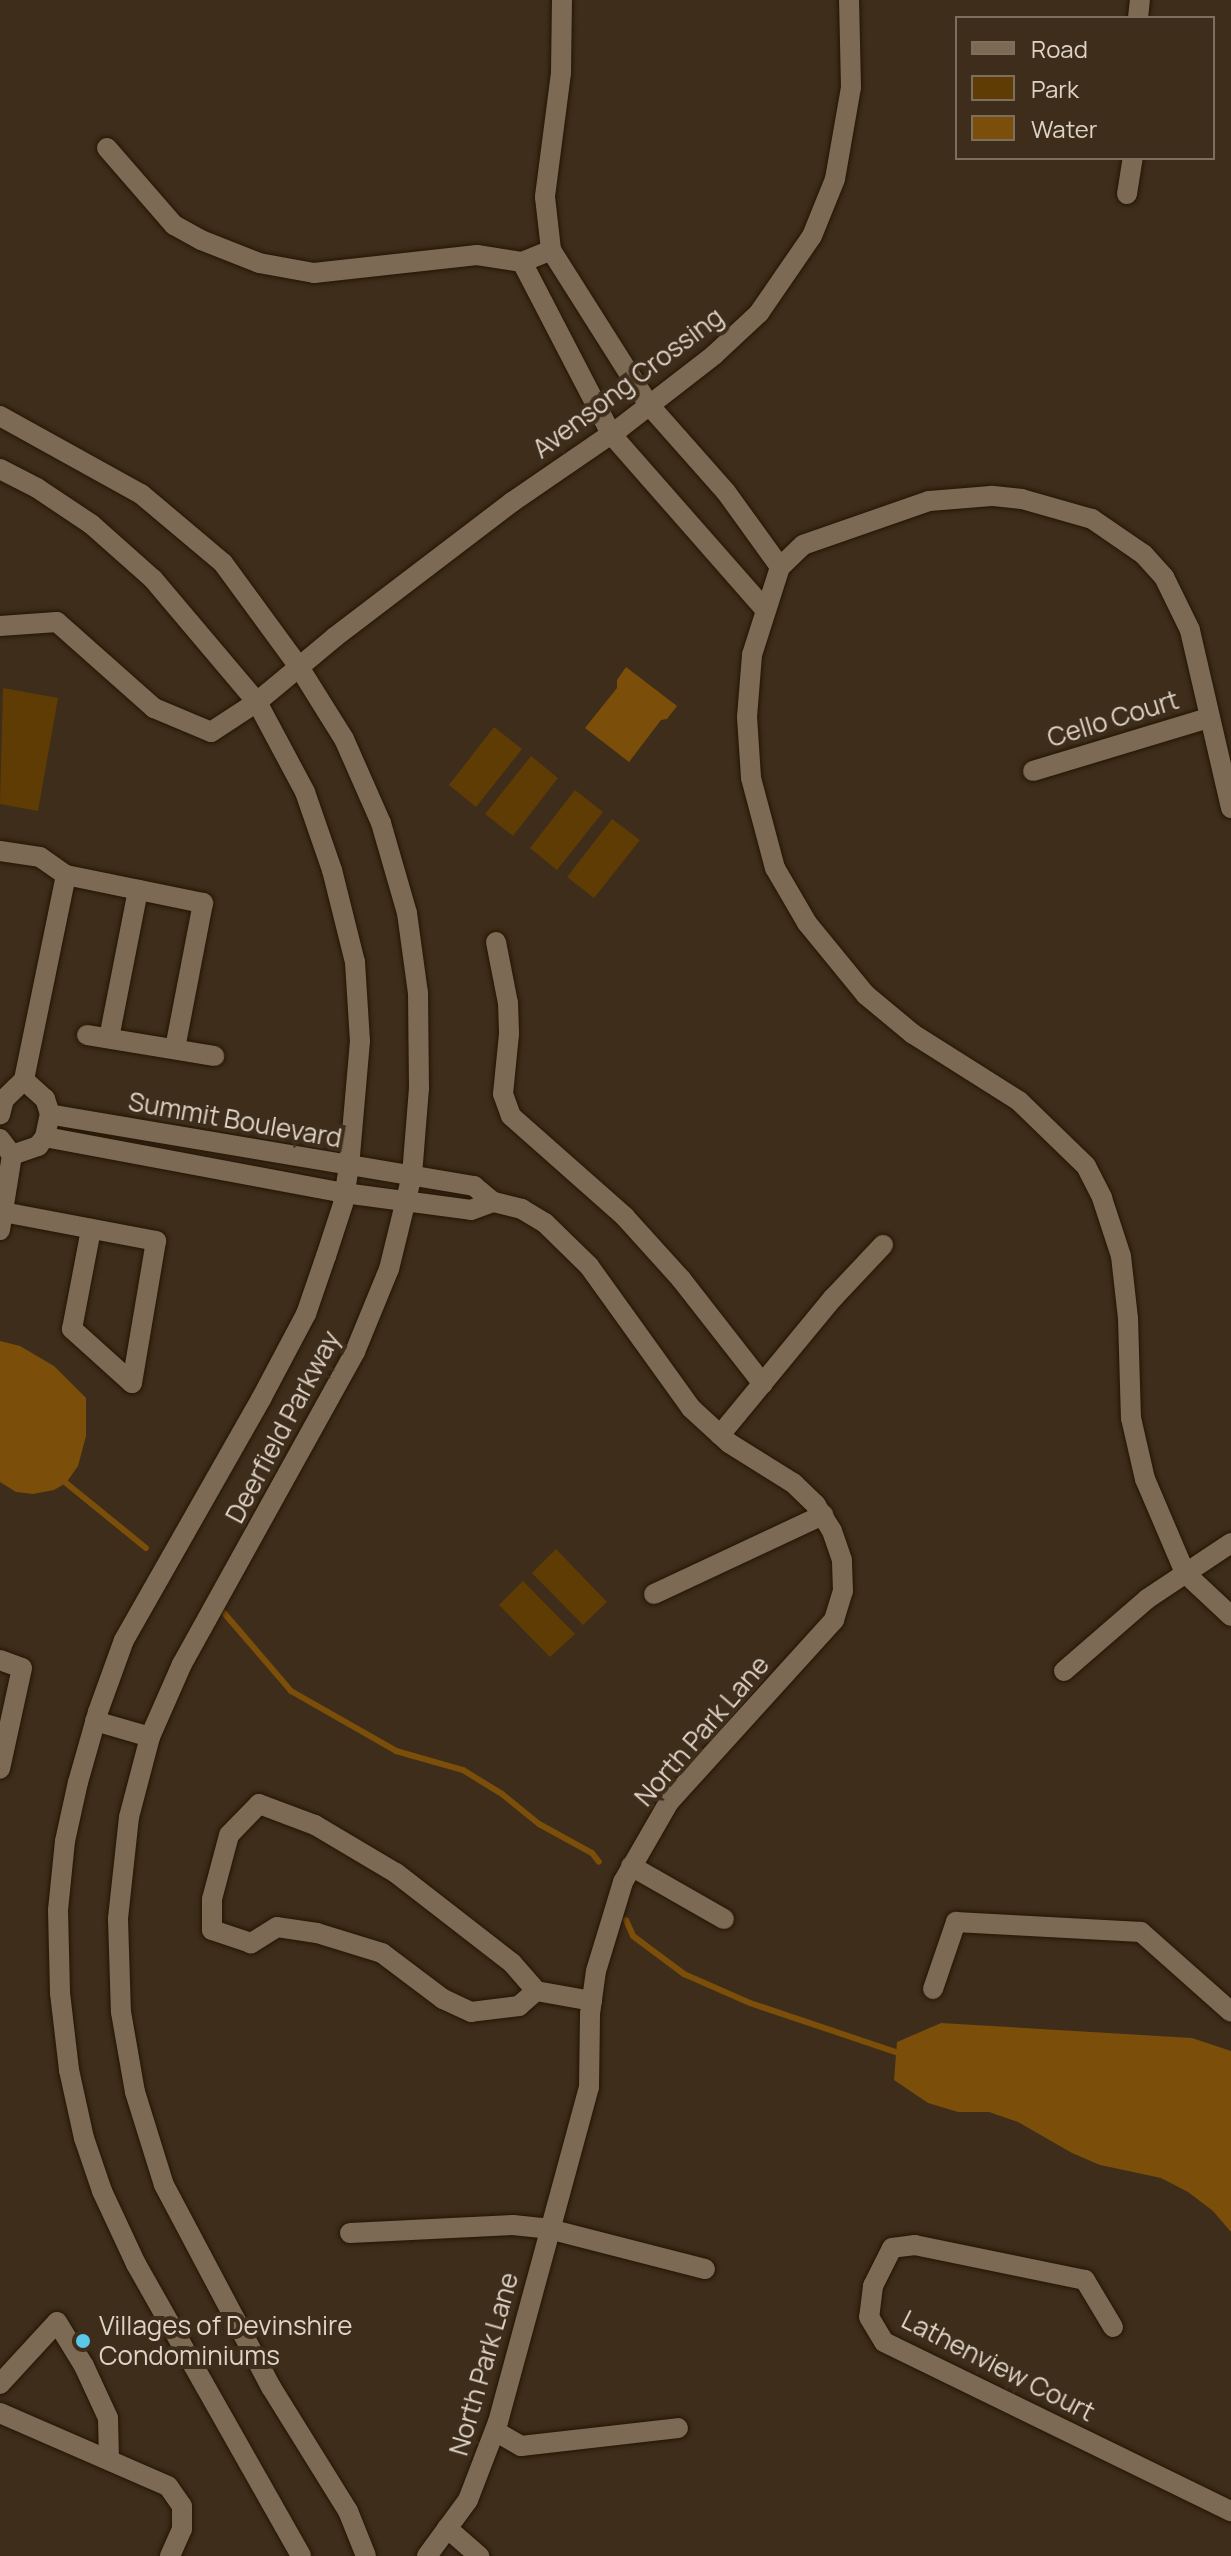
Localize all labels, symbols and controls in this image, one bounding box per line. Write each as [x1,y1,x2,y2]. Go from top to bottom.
legend [955,16,1215,160]
text: Road [1031,32,1088,65]
text: Park [1031,72,1079,105]
text: Water [1031,112,1098,145]
street label: Avensong Crossing [527,301,729,465]
street label: Cello Court [1044,684,1182,754]
street label: Summit Boulevard [126,1086,344,1154]
street label: Deerfield Parkway [219,1326,347,1528]
street label: North Park Lane [628,1649,776,1813]
street label: North Park Lane [443,2269,525,2459]
street label: Lathenview Court [896,2304,1100,2428]
place label: Villages of Devinshire Condominiums [99,2310,352,2372]
marker: Villages of Devinshire Condominiums [74,2332,92,2350]

